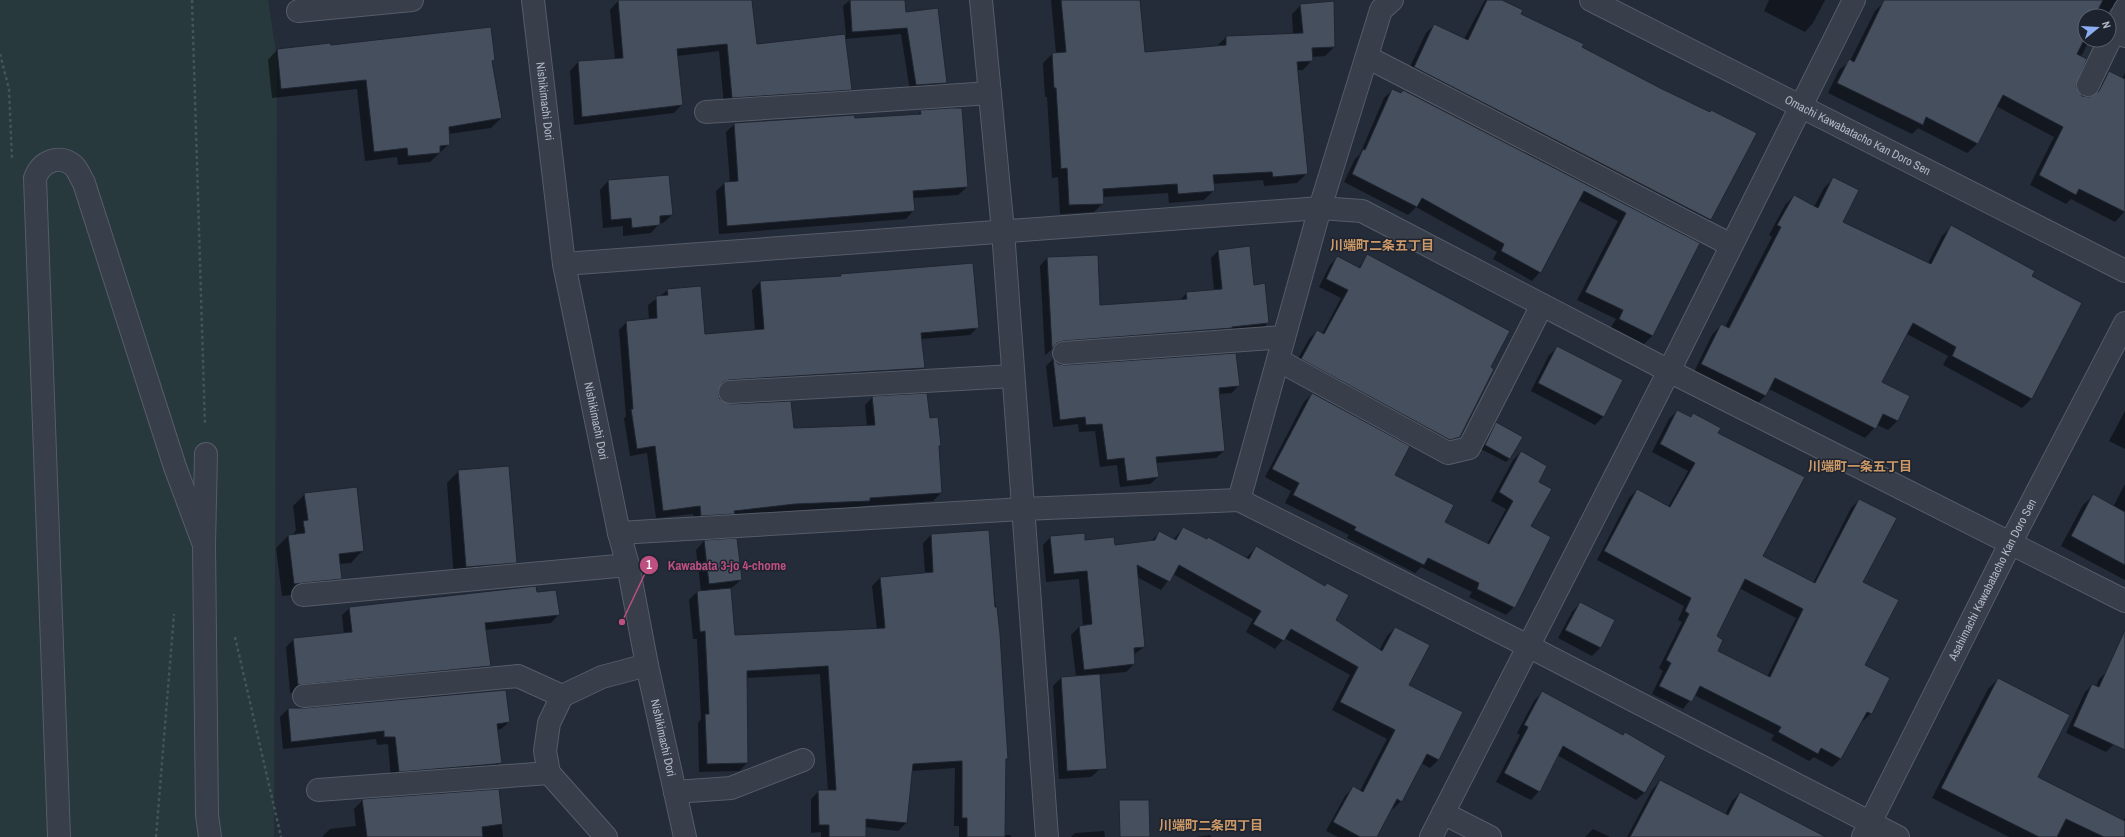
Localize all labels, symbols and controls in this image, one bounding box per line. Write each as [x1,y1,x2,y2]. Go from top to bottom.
north arrow [2077,8,2117,48]
text: N [2099,20,2114,30]
street label: Nishikimachi Dori [532,61,557,141]
street label: Omachi Kawabatacho Kan Doro Sen [1782,92,1933,179]
district label: 川端町二条五丁目 [1330,237,1434,254]
street label: Nishikimachi Dori [580,381,612,461]
district label: 川端町一条五丁目 [1808,458,1912,475]
street label: Asahimachi Kawabatacho Kan Doro Sen [1944,496,2040,664]
callout: Kawabata 3-jo 4-chome [639,553,794,578]
text: 1 [646,557,652,573]
text: Kawabata 3-jo 4-chome [668,557,786,574]
street label: Nishikimachi Dori [647,698,679,778]
district label: 川端町二条四丁目 [1159,817,1263,834]

